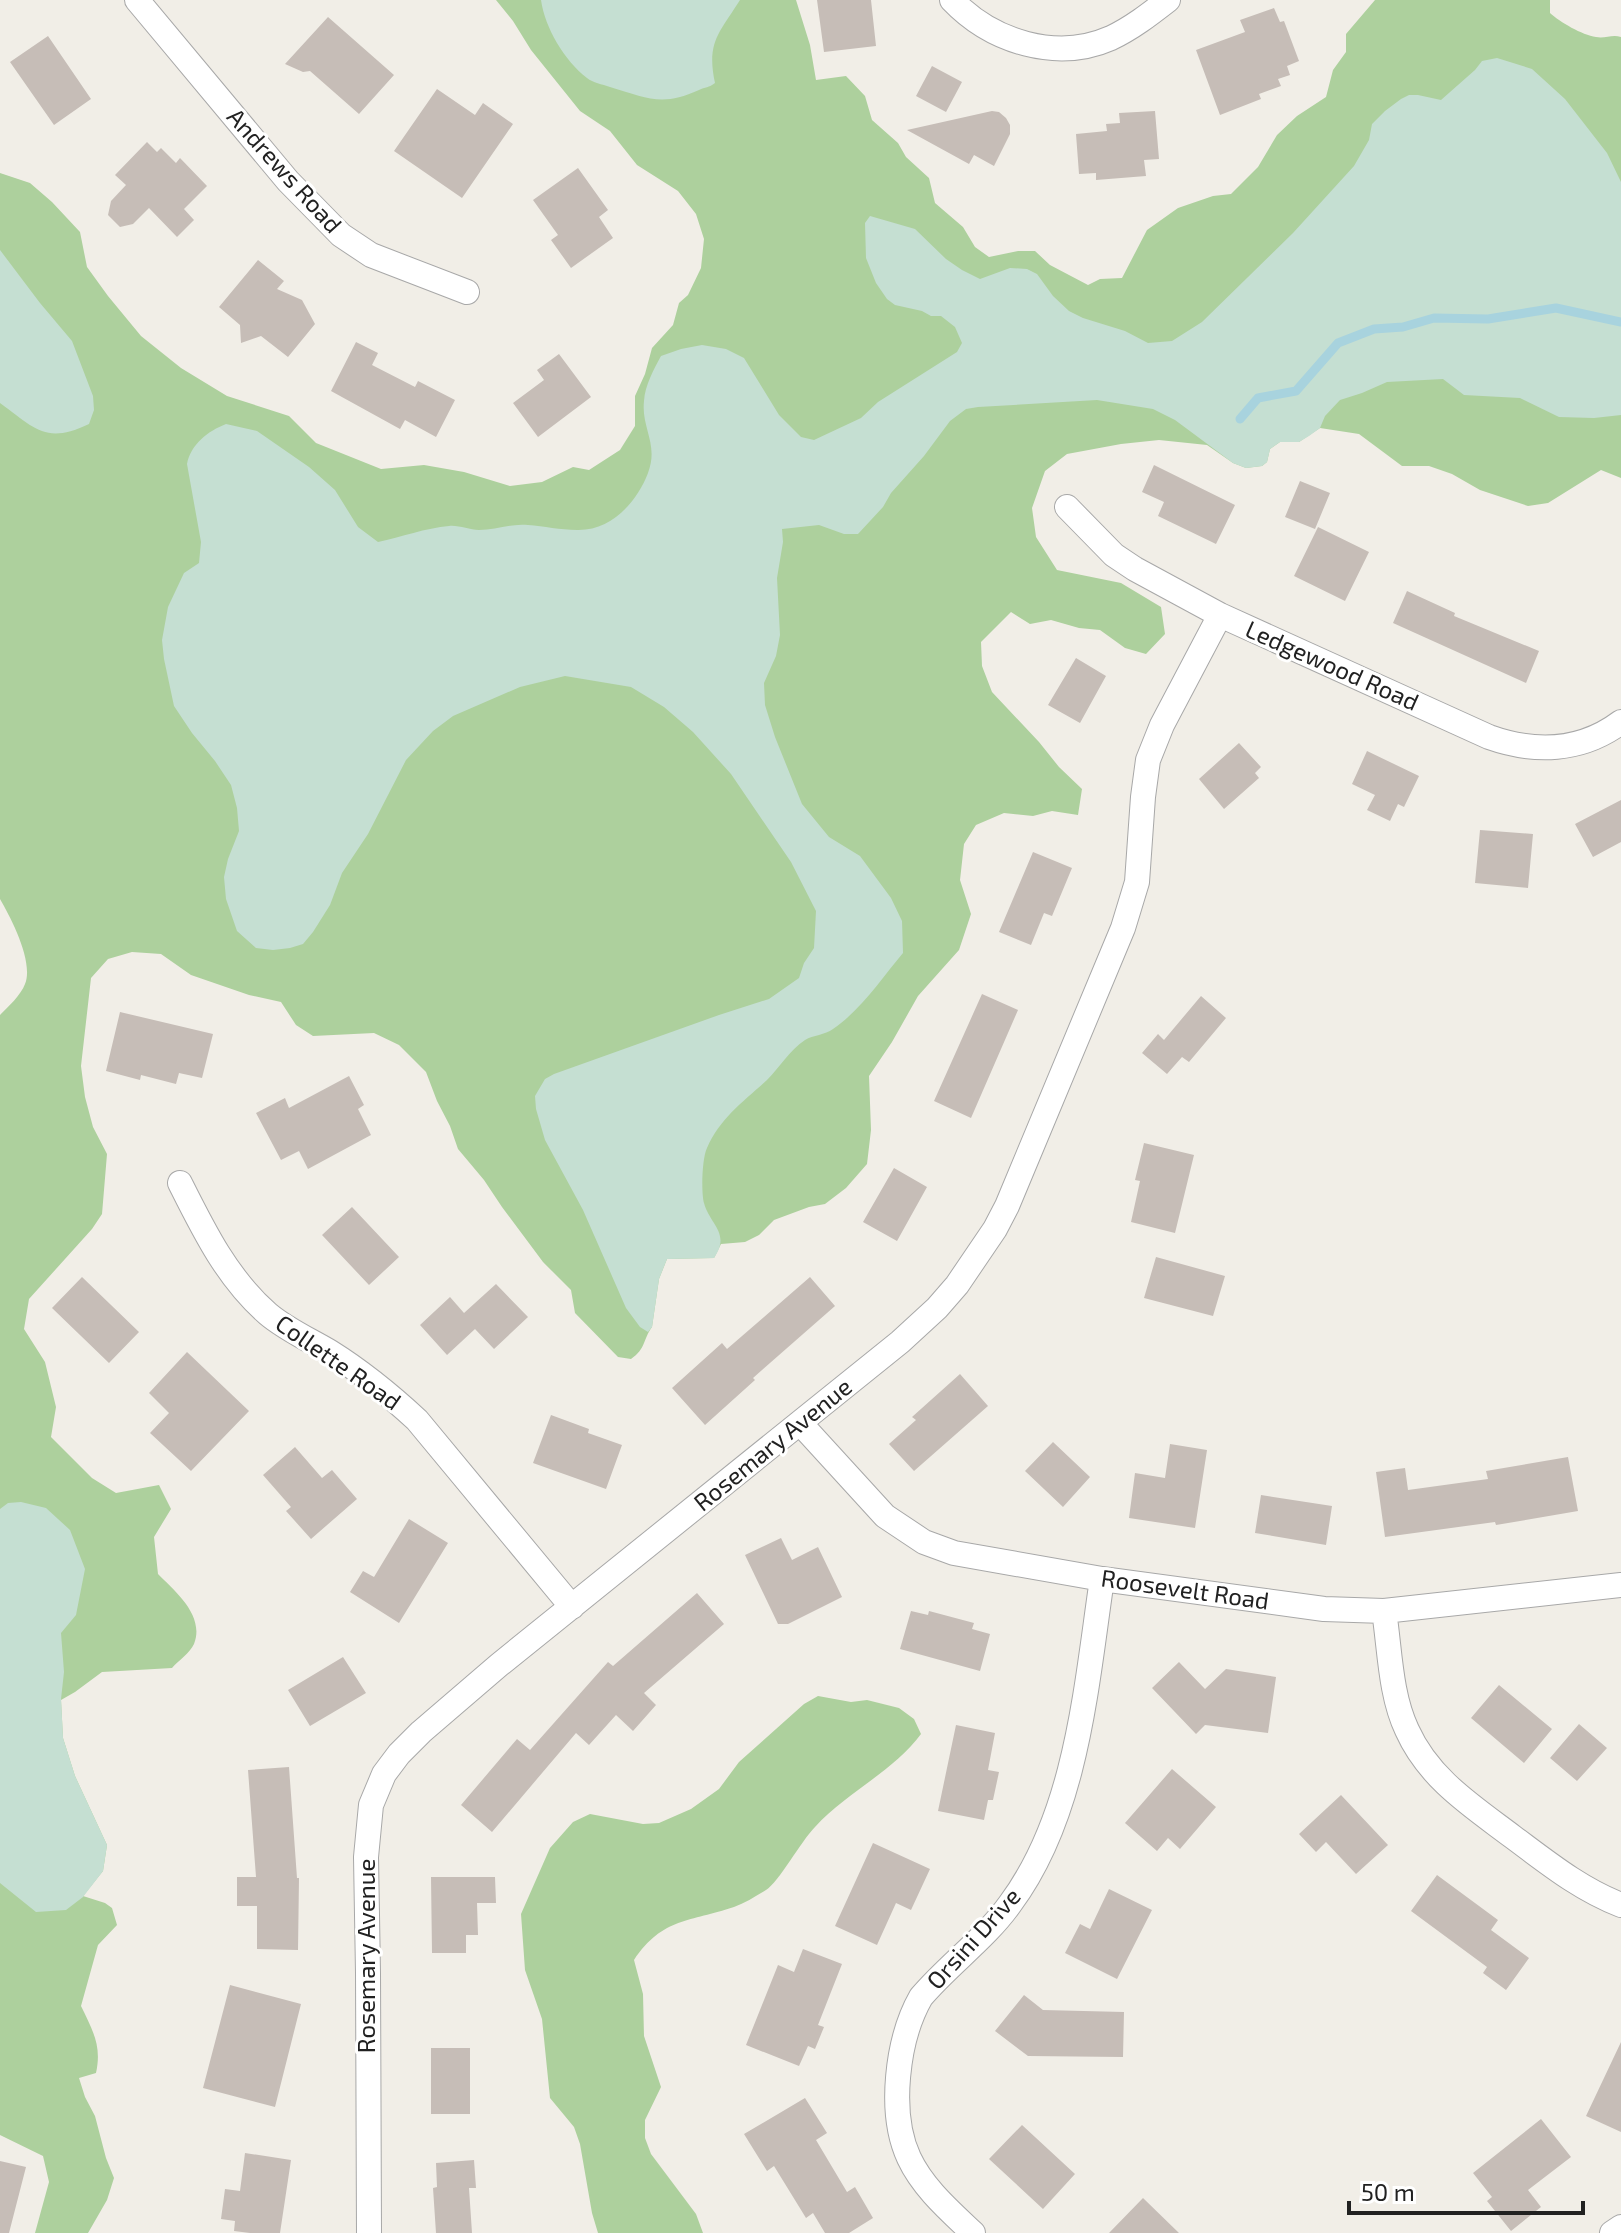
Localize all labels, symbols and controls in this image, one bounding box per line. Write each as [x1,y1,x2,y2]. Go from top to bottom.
street label: Andrews Road [222,102,349,238]
street label: Ledgewood Road [1242,613,1424,716]
street label: Collette Road [271,1308,407,1416]
street label: Rosemary Avenue [687,1371,857,1516]
street label: Roosevelt Road [1099,1562,1271,1615]
street label: Rosemary Avenue [351,1859,380,2053]
street label: Orsini Drive [920,1881,1026,1995]
scale bar [1349,2165,1583,2215]
text: 50 m [1361,2177,1415,2206]

